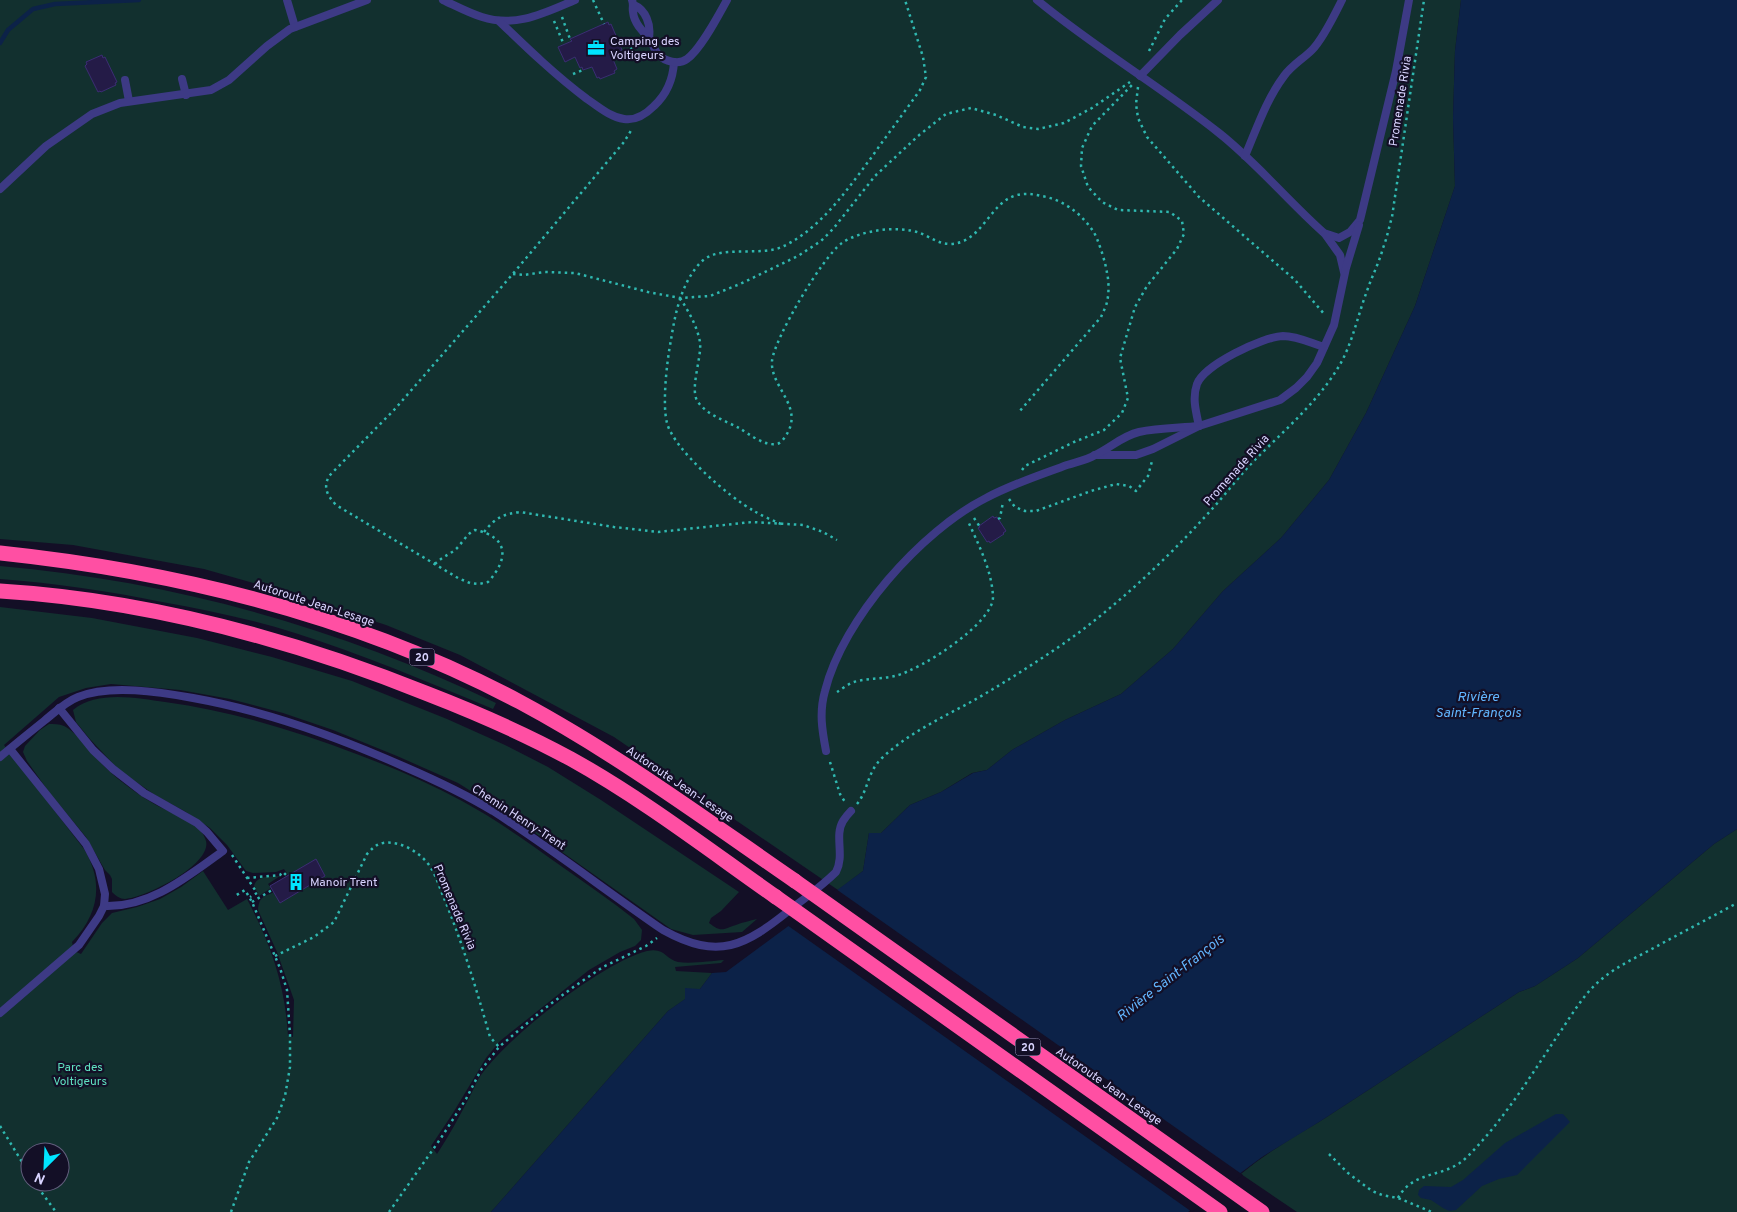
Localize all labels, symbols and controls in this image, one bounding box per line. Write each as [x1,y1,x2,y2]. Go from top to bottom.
place label: Camping des Voltigeurs [610,34,680,64]
office icon: Camping des Voltigeurs [586,38,606,58]
street label: Promenade Rivia [1386,55,1416,148]
street label: Promenade Rivia [1200,431,1273,510]
street label: Autoroute Jean-Lesage [251,577,376,631]
road number: 20 [410,649,434,666]
water label: Rivière Saint-François [1435,689,1522,722]
street label: Autoroute Jean-Lesage [623,743,736,827]
street label: Chemin Henry-Trent [468,781,569,854]
street label: Promenade Rivia [429,862,479,953]
building icon: Manoir Trent [286,872,306,892]
place label: Manoir Trent [310,875,377,891]
water label: Rivière Saint-François [1114,931,1228,1025]
road number: 20 [1016,1038,1040,1056]
street label: Autoroute Jean-Lesage [1052,1044,1165,1130]
park label: Parc des Voltigeurs [53,1060,107,1090]
north arrow [20,1142,70,1192]
text: N [32,1168,48,1187]

